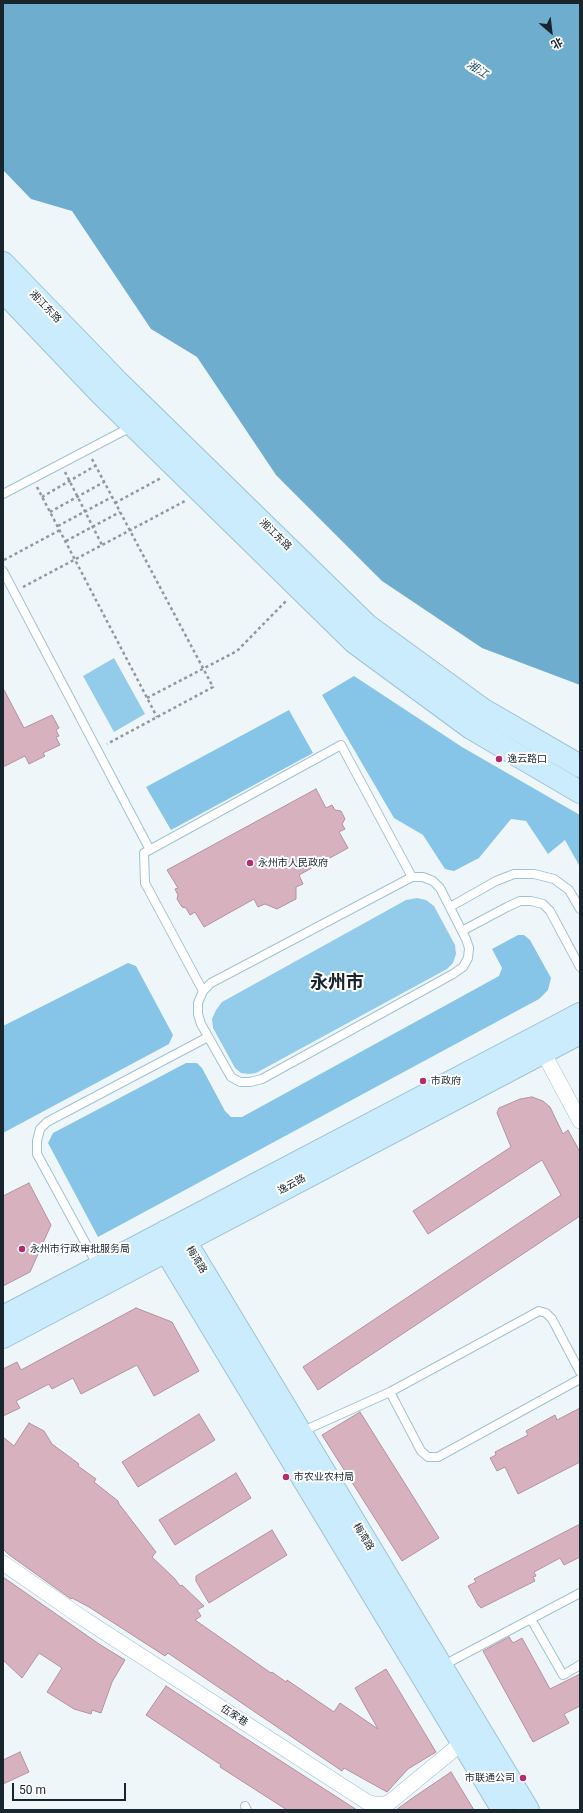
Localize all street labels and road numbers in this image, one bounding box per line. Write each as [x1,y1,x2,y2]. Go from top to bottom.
street label: 湘江东路 [27,288,63,326]
street label: 湘江东路 [256,517,294,553]
street label: 逸云路 [276,1173,308,1197]
street label: 梅湾路 [183,1244,209,1276]
street label: 梅湾路 [350,1521,376,1553]
street label: 伍家巷 [218,1703,250,1729]

